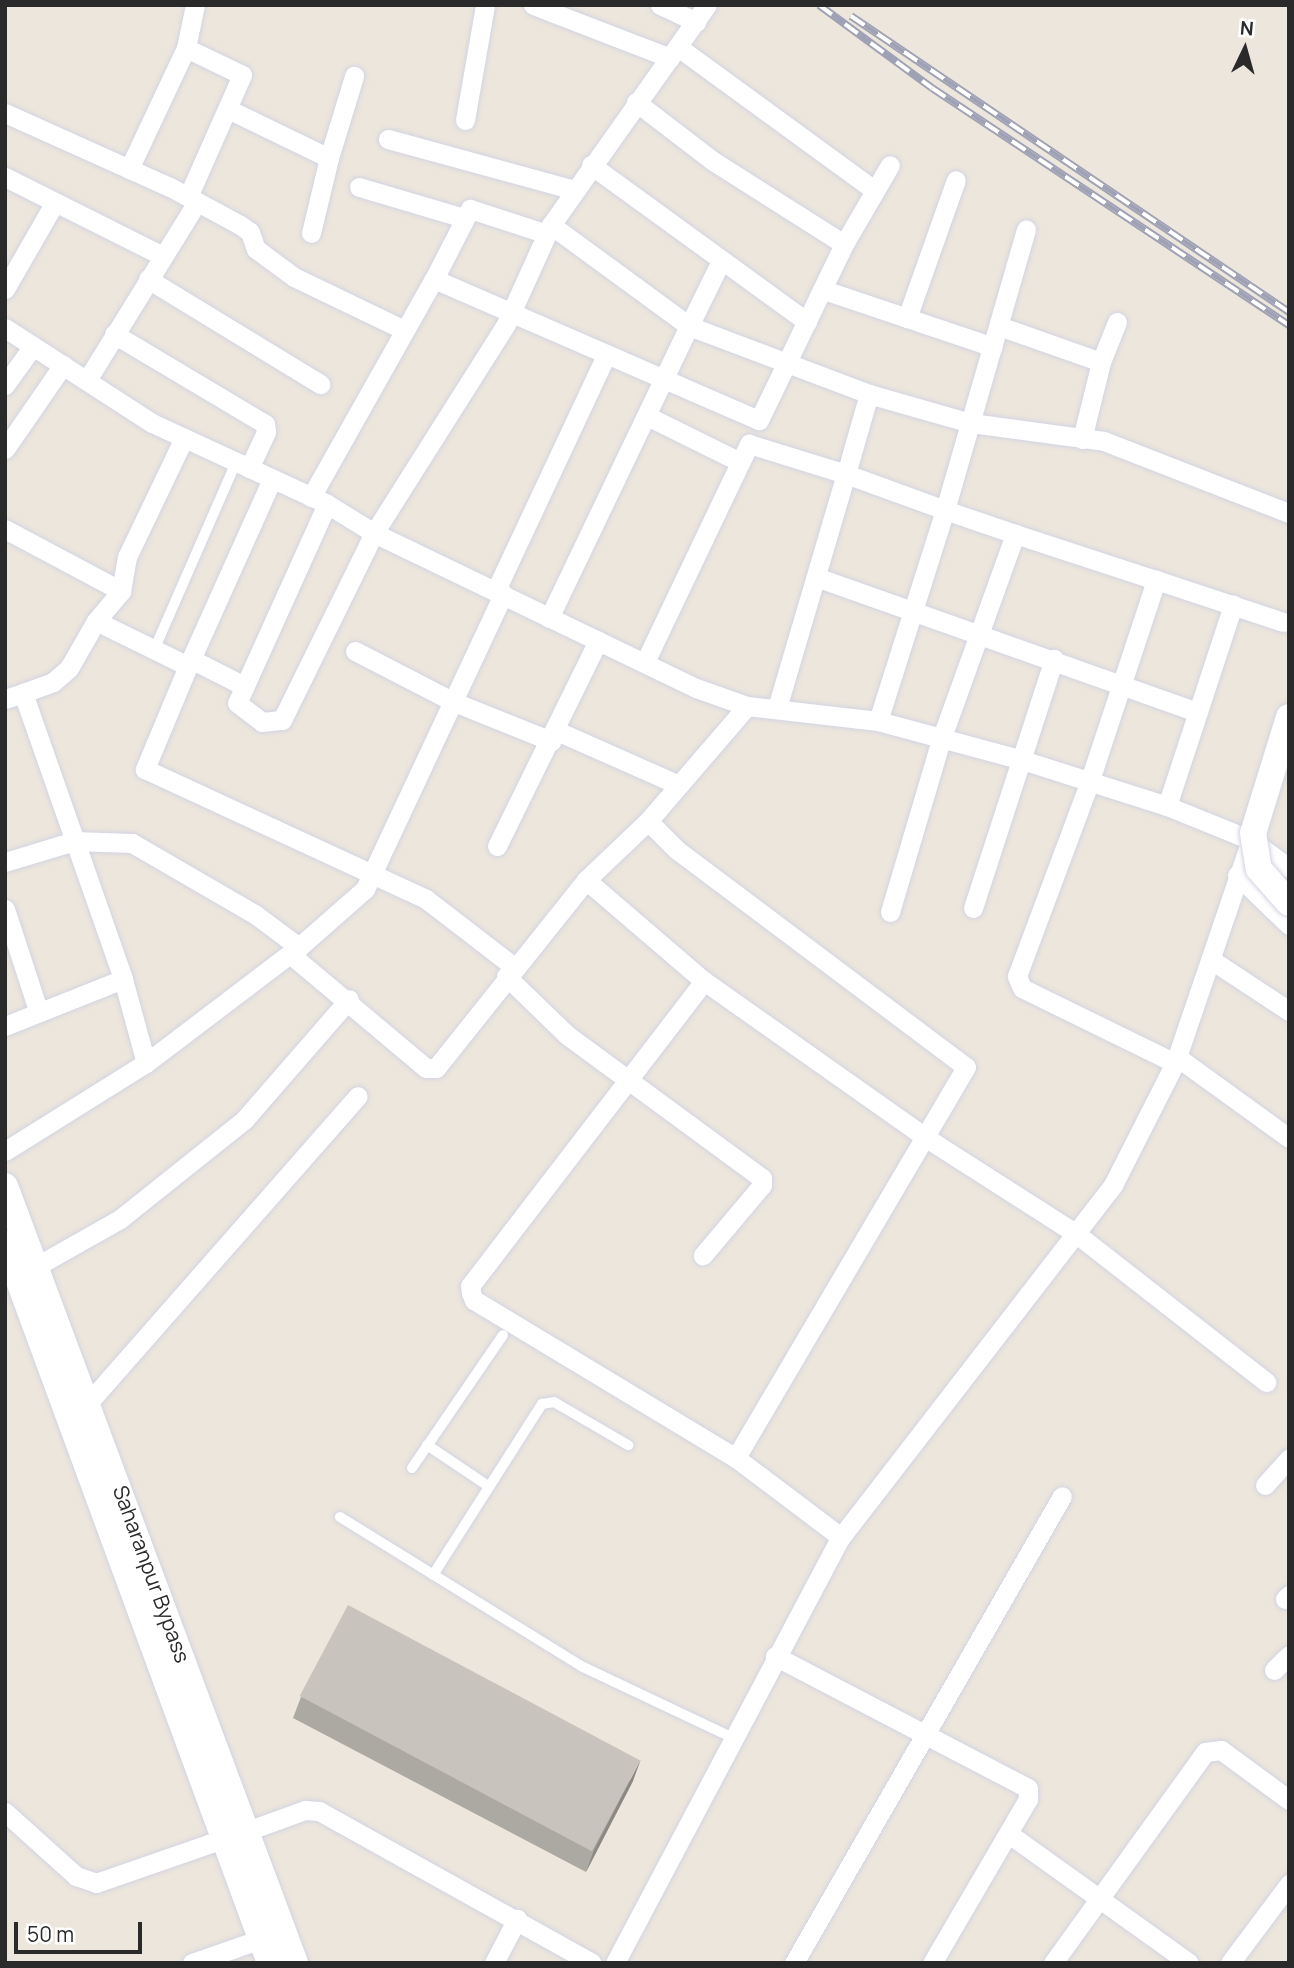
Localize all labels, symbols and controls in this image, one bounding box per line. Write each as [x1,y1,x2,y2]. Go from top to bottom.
north arrow [1210,14,1280,84]
text: N [1239,15,1255,42]
street label: Saharanpur Bypass [108,1482,196,1666]
scale bar [18,1909,145,1953]
text: 50 m [27,1920,74,1948]

